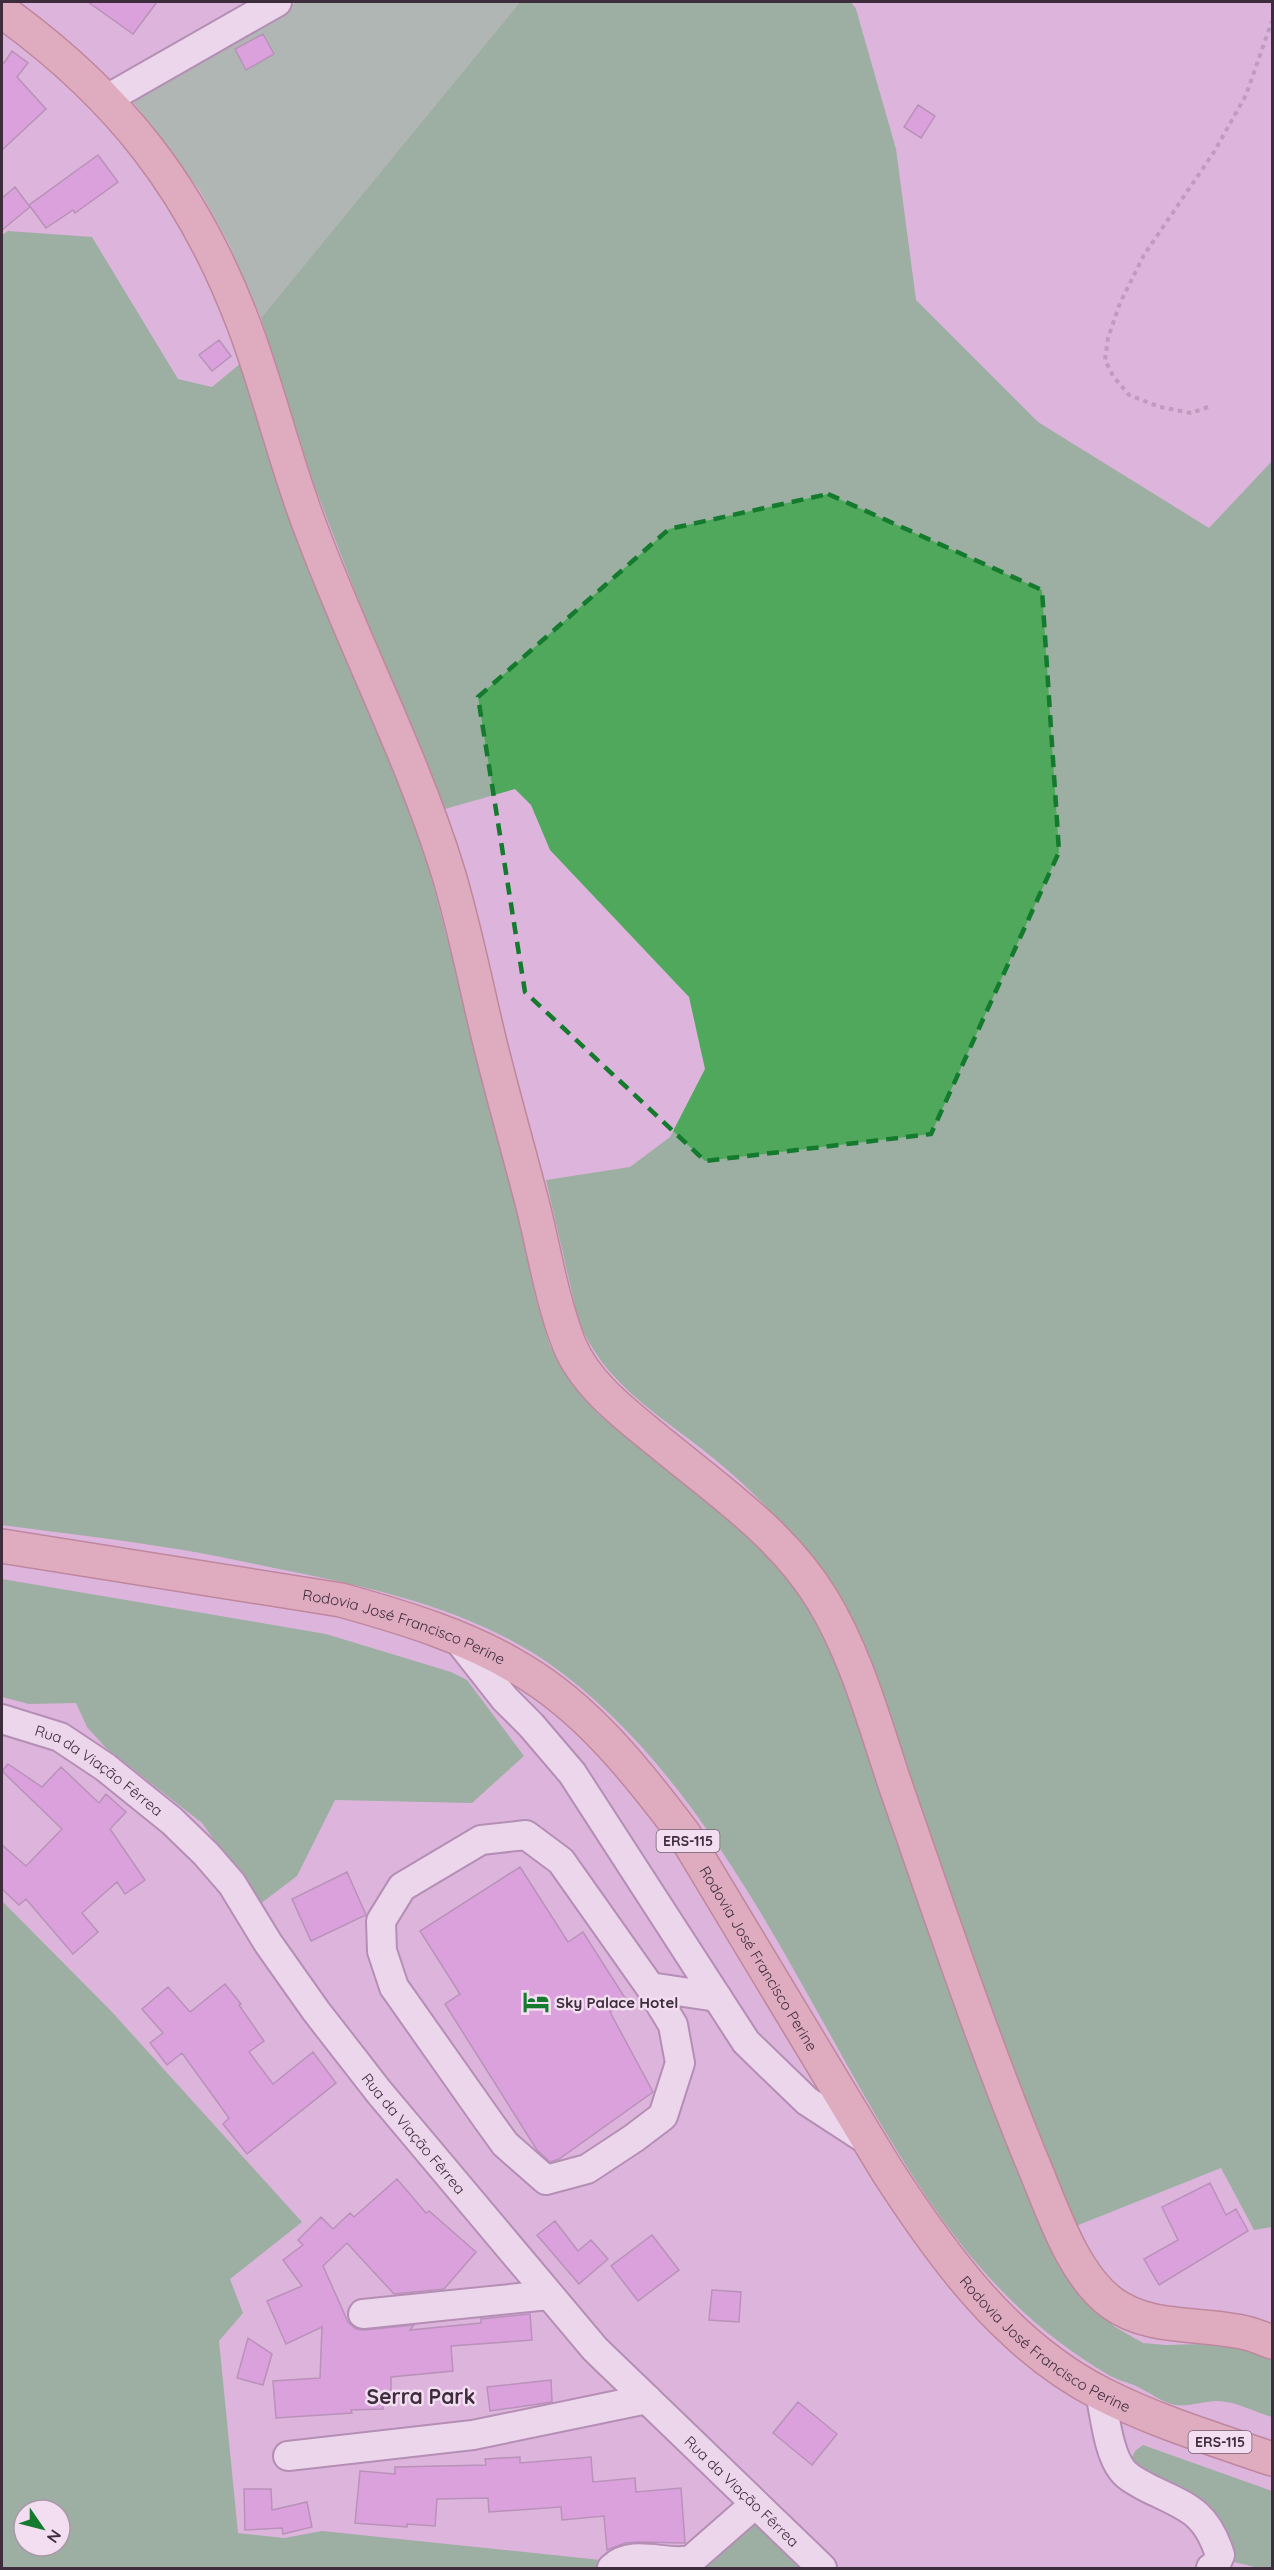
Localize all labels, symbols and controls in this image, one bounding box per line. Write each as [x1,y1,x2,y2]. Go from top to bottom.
street label: Rodovia José Francisco Perine [301,1585,509,1668]
street label: Rua da Viação Fêrrea [33,1720,167,1820]
road number: ERS-115 [656,1830,720,1852]
street label: Rodovia José Francisco Perine [696,1862,822,2054]
hotel icon: Sky Palace Hotel [521,1987,551,2017]
place label: Sky Palace Hotel [556,1993,678,2012]
street label: Rua da Viação Fêrrea [358,2069,470,2198]
street label: Rodovia José Francisco Perine [956,2271,1134,2416]
district label: Serra Park [367,2383,475,2409]
street label: Rua da Viação Fêrrea [681,2431,803,2550]
road number: ERS-115 [1188,2431,1252,2453]
north arrow [12,2498,72,2558]
text: N [43,2526,66,2547]

